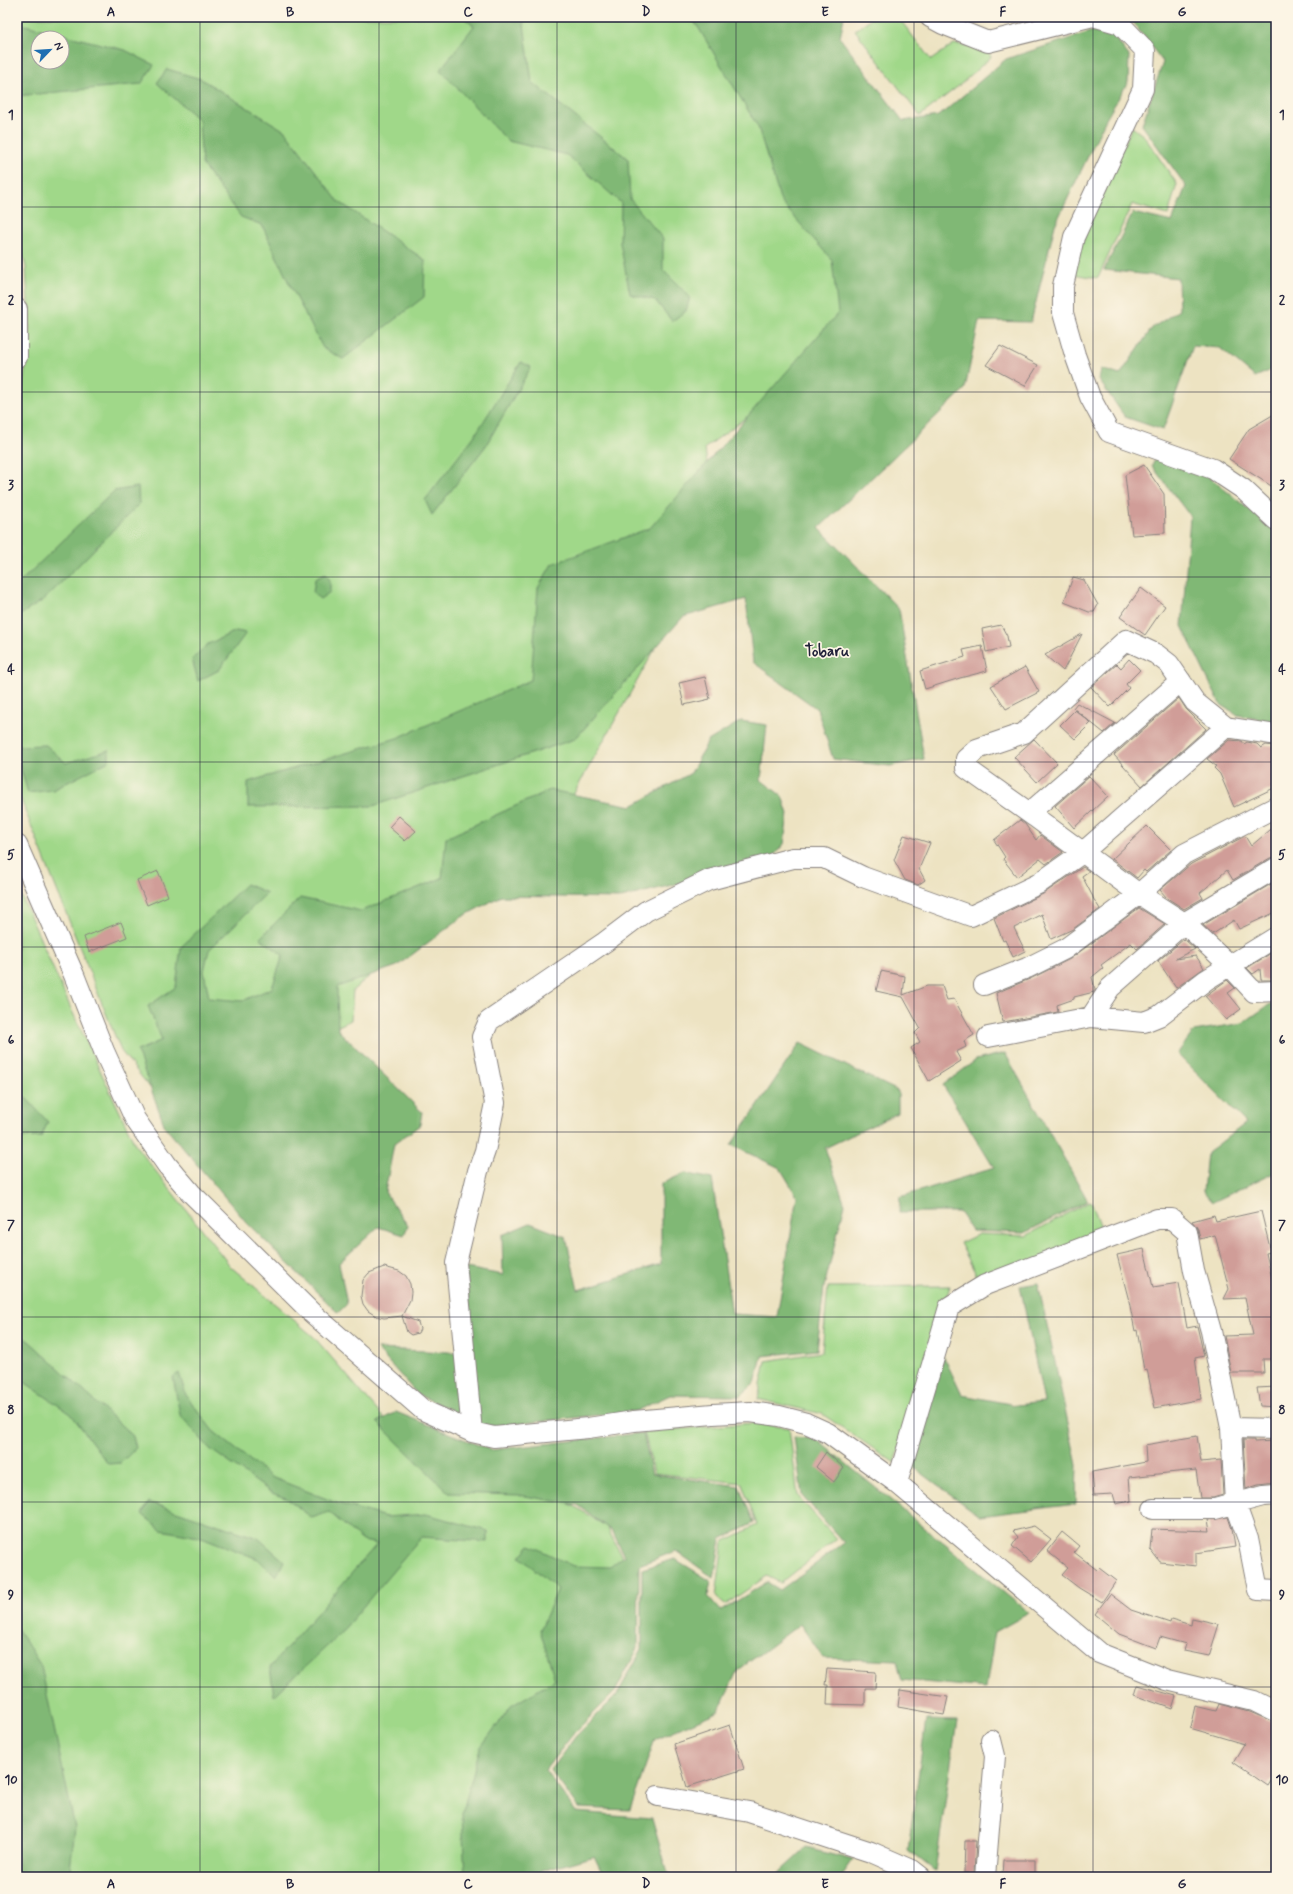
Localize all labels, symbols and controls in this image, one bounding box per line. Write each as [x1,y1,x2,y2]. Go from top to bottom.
text: A [107,4,115,21]
text: B [286,4,295,21]
text: C [463,4,473,21]
text: D [642,4,651,21]
text: E [821,4,829,21]
text: F [1000,4,1007,21]
text: G [1178,4,1187,21]
north arrow [30,30,70,70]
text: N [50,40,66,52]
text: 1 [8,107,14,124]
text: 1 [1279,107,1285,124]
text: 2 [8,292,15,309]
text: 2 [1279,292,1286,309]
text: 3 [8,477,14,494]
text: 3 [1279,477,1285,494]
district label: Tobaru [805,642,849,662]
text: 4 [7,662,15,679]
text: 4 [1278,662,1286,679]
text: 5 [7,847,15,864]
text: 5 [1278,847,1286,864]
text: 6 [8,1032,15,1049]
text: 6 [1279,1032,1286,1049]
text: 7 [7,1217,15,1234]
text: 7 [1278,1217,1286,1234]
text: 8 [7,1402,15,1419]
text: 8 [1278,1402,1286,1419]
text: 9 [8,1587,15,1604]
text: 9 [1279,1587,1286,1604]
text: 10 [4,1772,18,1789]
text: 10 [1275,1772,1289,1789]
text: A [107,1876,115,1893]
text: B [286,1876,295,1893]
text: C [463,1876,473,1893]
text: D [642,1876,651,1893]
text: E [821,1876,829,1893]
text: F [1000,1876,1007,1893]
text: G [1178,1876,1187,1893]

